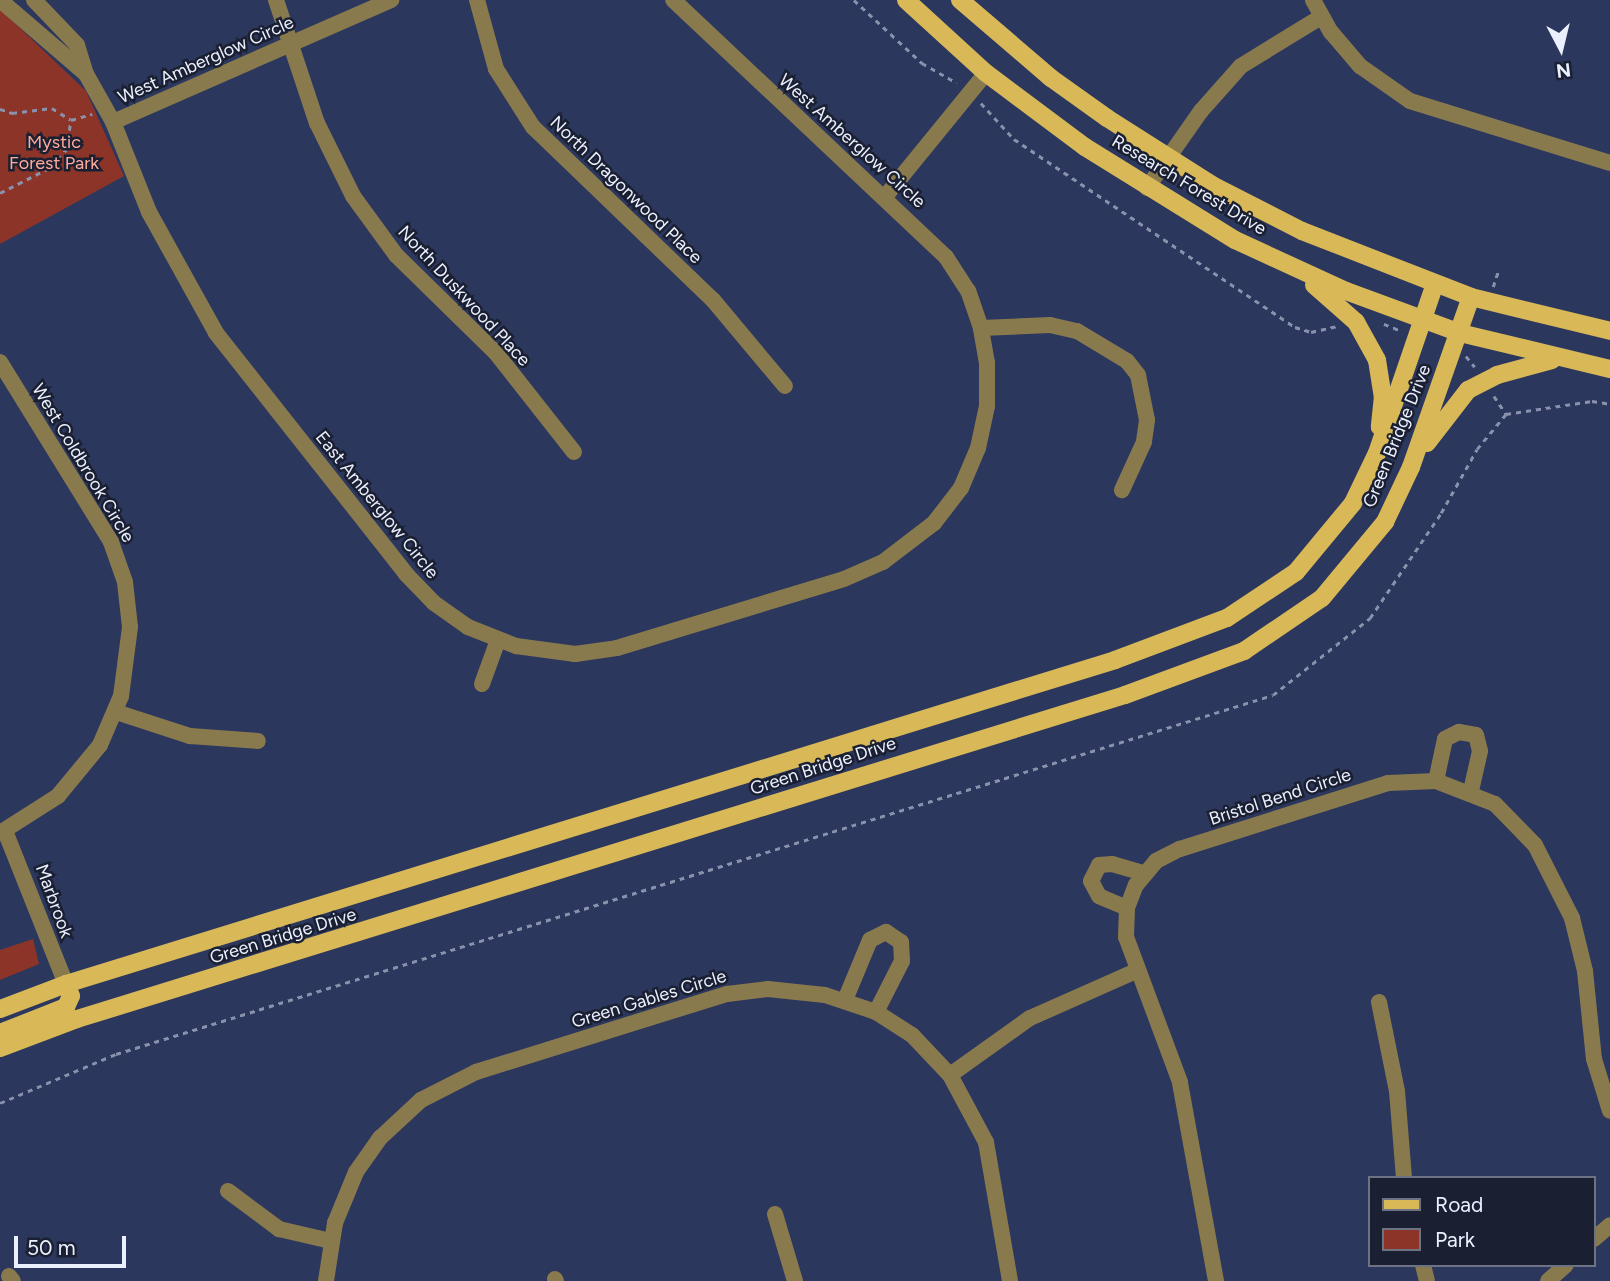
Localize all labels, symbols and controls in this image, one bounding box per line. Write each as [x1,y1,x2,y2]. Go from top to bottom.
street label: West Amberglow Circle [115,11,297,109]
north arrow [1526,14,1596,84]
text: N [1555,58,1572,83]
street label: West Amberglow Circle [774,69,930,213]
street label: North Dragonwood Place [545,112,707,268]
street label: Research Forest Drive [1108,130,1270,240]
park label: Mystic Forest Park [9,132,99,174]
street label: North Duskwood Place [393,221,535,371]
street label: Green Bridge Drive [1358,361,1436,511]
street label: West Coldbrook Circle [27,380,139,546]
street label: East Amberglow Circle [311,427,443,583]
street label: Green Bridge Drive [747,732,899,800]
street label: Bristol Bend Circle [1206,764,1354,830]
street label: Marbrook [31,861,77,941]
street label: Green Bridge Drive [207,903,359,969]
street label: Green Gables Circle [569,965,729,1033]
legend [1368,1176,1596,1267]
text: Road [1435,1192,1483,1217]
scale bar [18,1222,130,1266]
text: Park [1435,1227,1475,1252]
text: 50 m [27,1235,76,1260]

